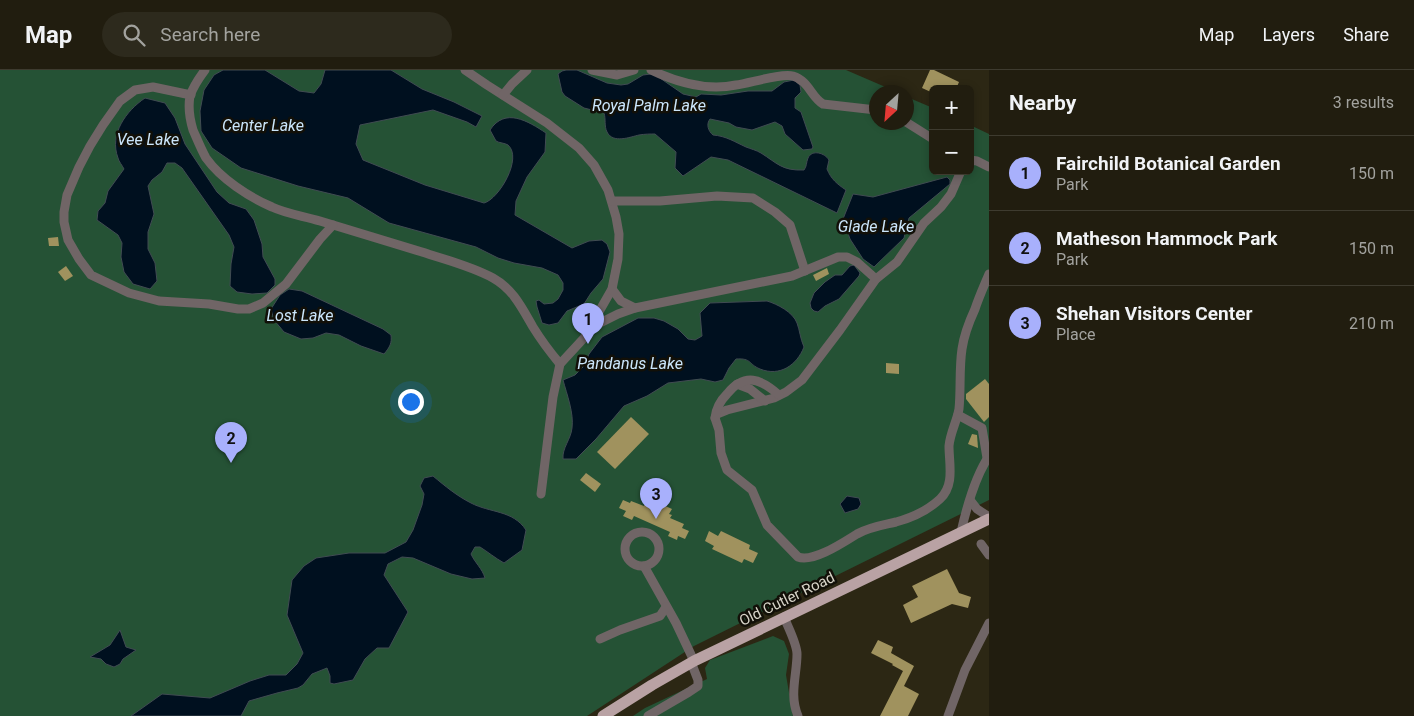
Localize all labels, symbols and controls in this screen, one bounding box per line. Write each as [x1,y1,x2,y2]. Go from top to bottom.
search box [102,12,452,57]
text: Map [25,21,72,49]
icon: search [120,21,148,49]
text: Search here [160,23,260,46]
text: Map [1199,24,1234,45]
text: Layers [1262,24,1315,45]
text: Share [1343,24,1389,45]
north arrow [869,85,914,130]
map controls [929,85,974,175]
button: + [929,85,974,130]
text: Nearby [1009,91,1076,115]
text: 3 results [1333,93,1394,112]
water label: Royal Palm Lake [592,96,706,115]
water label: Center Lake [222,116,304,135]
water label: Vee Lake [117,130,179,149]
button: − [929,130,974,175]
text: Fairchild Botanical Garden [1056,152,1281,175]
text: 1 [1020,164,1030,183]
text: 150 m [1349,164,1394,183]
text: Park [1056,175,1088,194]
water label: Glade Lake [838,217,914,236]
text: Matheson Hammock Park [1056,227,1277,250]
text: 2 [1020,239,1030,258]
text: 150 m [1349,239,1394,258]
text: Park [1056,250,1088,269]
text: Shehan Visitors Center [1056,302,1252,325]
pin: 1 [572,303,604,344]
water label: Lost Lake [267,306,333,325]
text: 3 [1020,314,1030,333]
text: 210 m [1349,314,1394,333]
text: Place [1056,325,1096,344]
water label: Pandanus Lake [577,354,683,373]
your location [398,389,424,415]
pin: 2 [215,422,247,463]
pin: 3 [640,478,672,519]
street label: Old Cutler Road [736,568,838,630]

